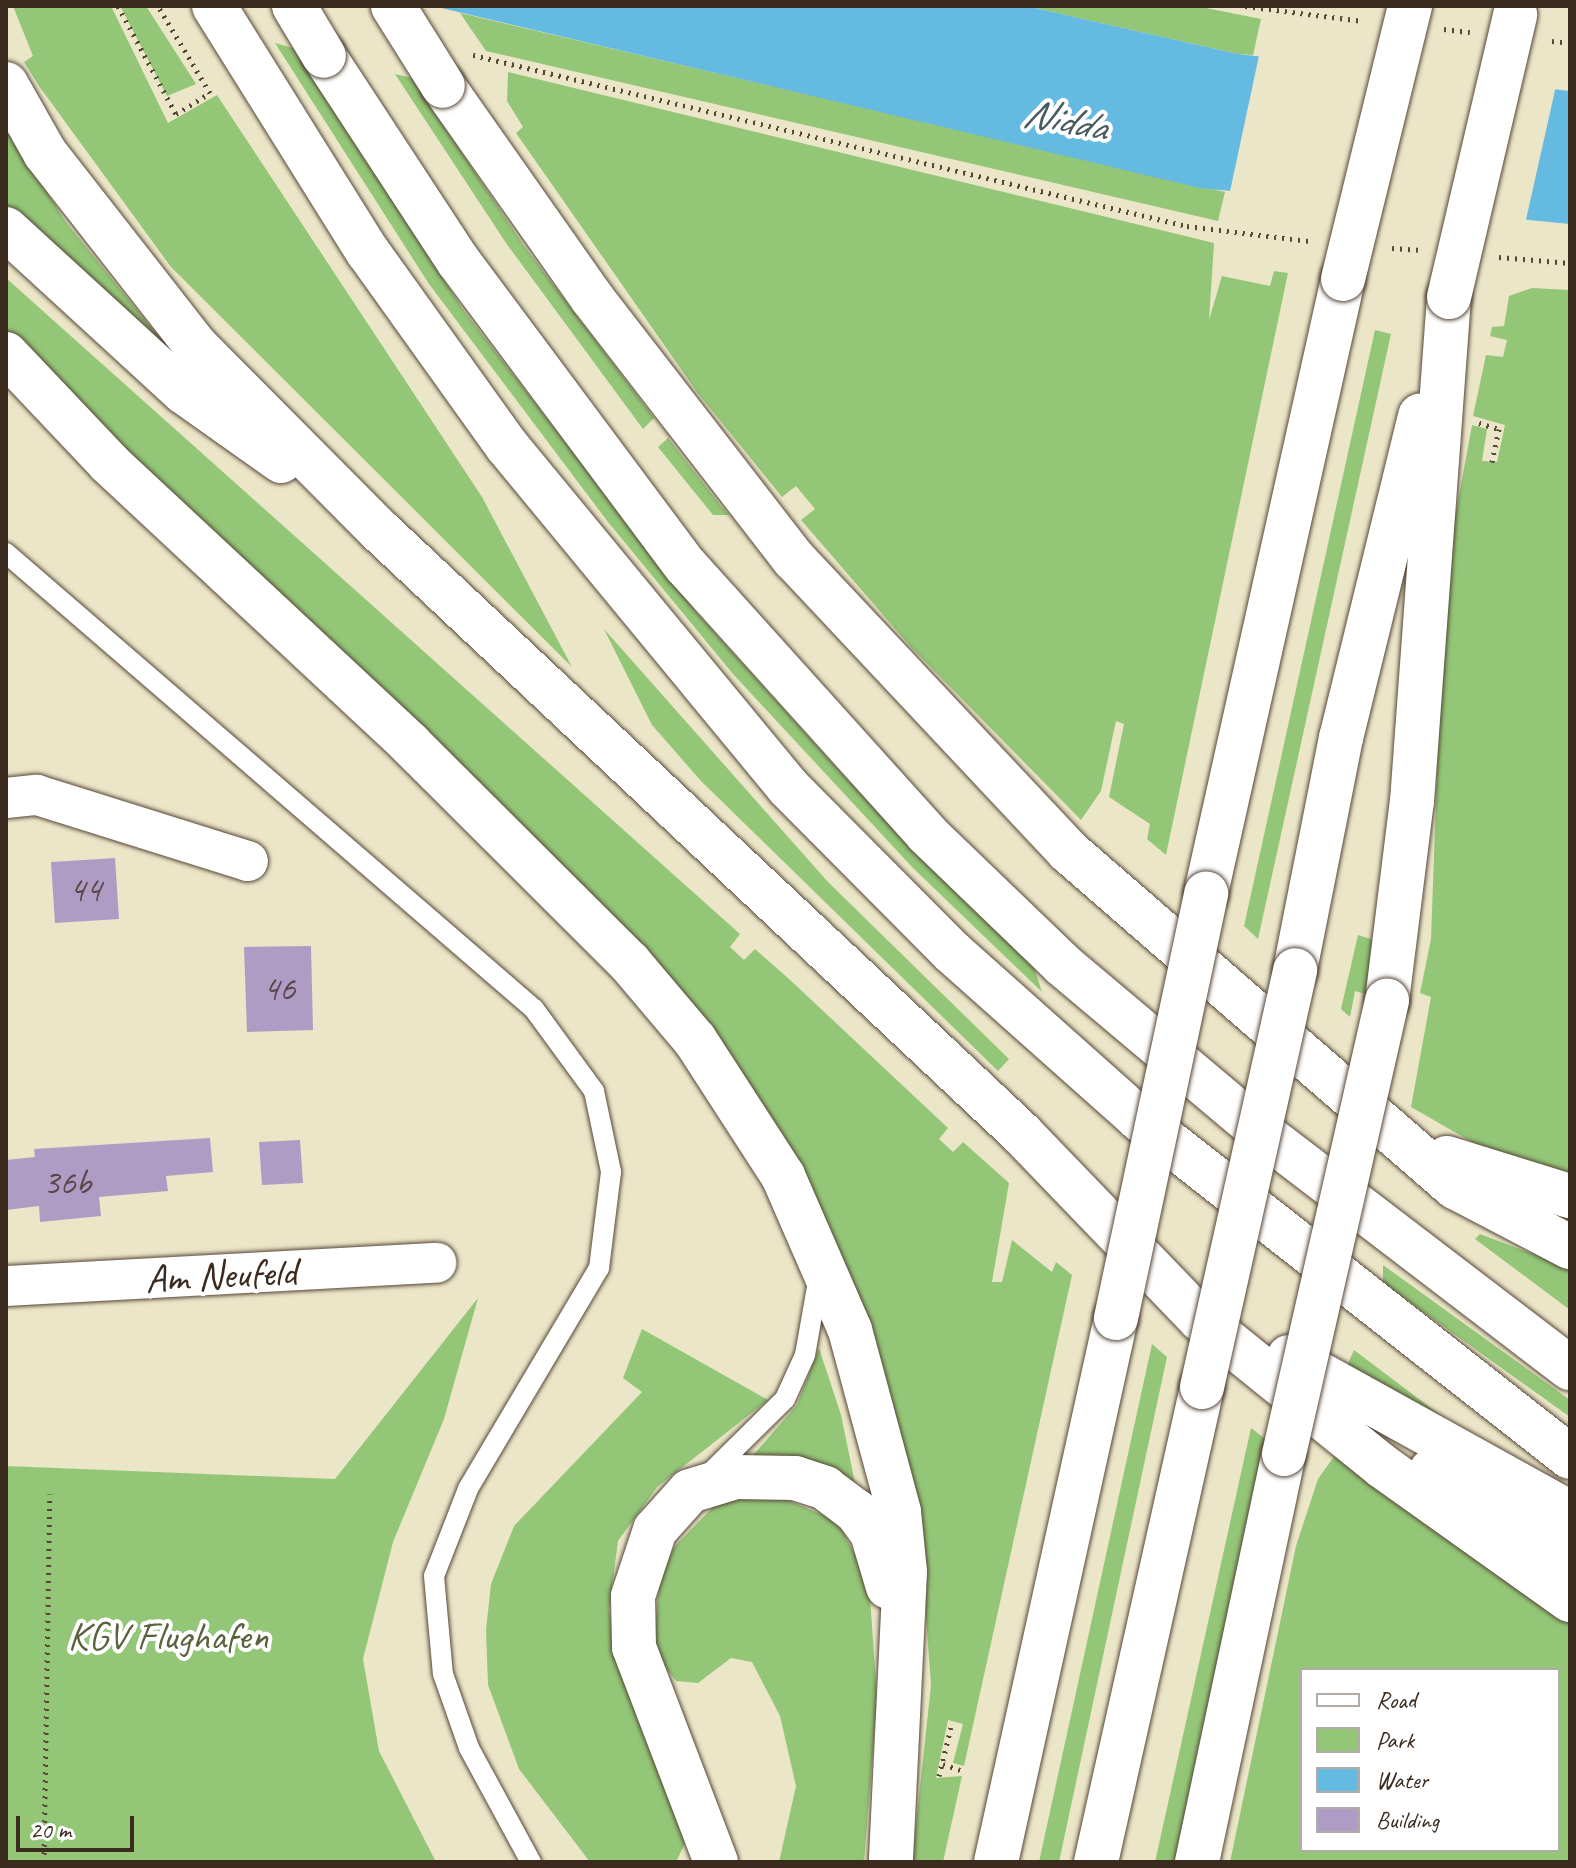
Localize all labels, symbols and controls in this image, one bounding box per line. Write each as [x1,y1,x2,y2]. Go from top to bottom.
water label: Nidda [1019,87,1111,153]
house number: 44 [69,868,101,912]
house number: 46 [263,967,295,1011]
house number: 36b [43,1161,91,1205]
street label: Am Neufeld [144,1247,298,1303]
park label: KGV Flughafen [68,1612,268,1660]
legend [1300,1668,1560,1852]
text: Road [1376,1685,1416,1715]
text: Park [1376,1725,1414,1755]
text: Water [1376,1765,1428,1795]
scale bar [20,1800,138,1850]
text: Building [1376,1805,1439,1835]
text: 20 m [30,1815,71,1845]

